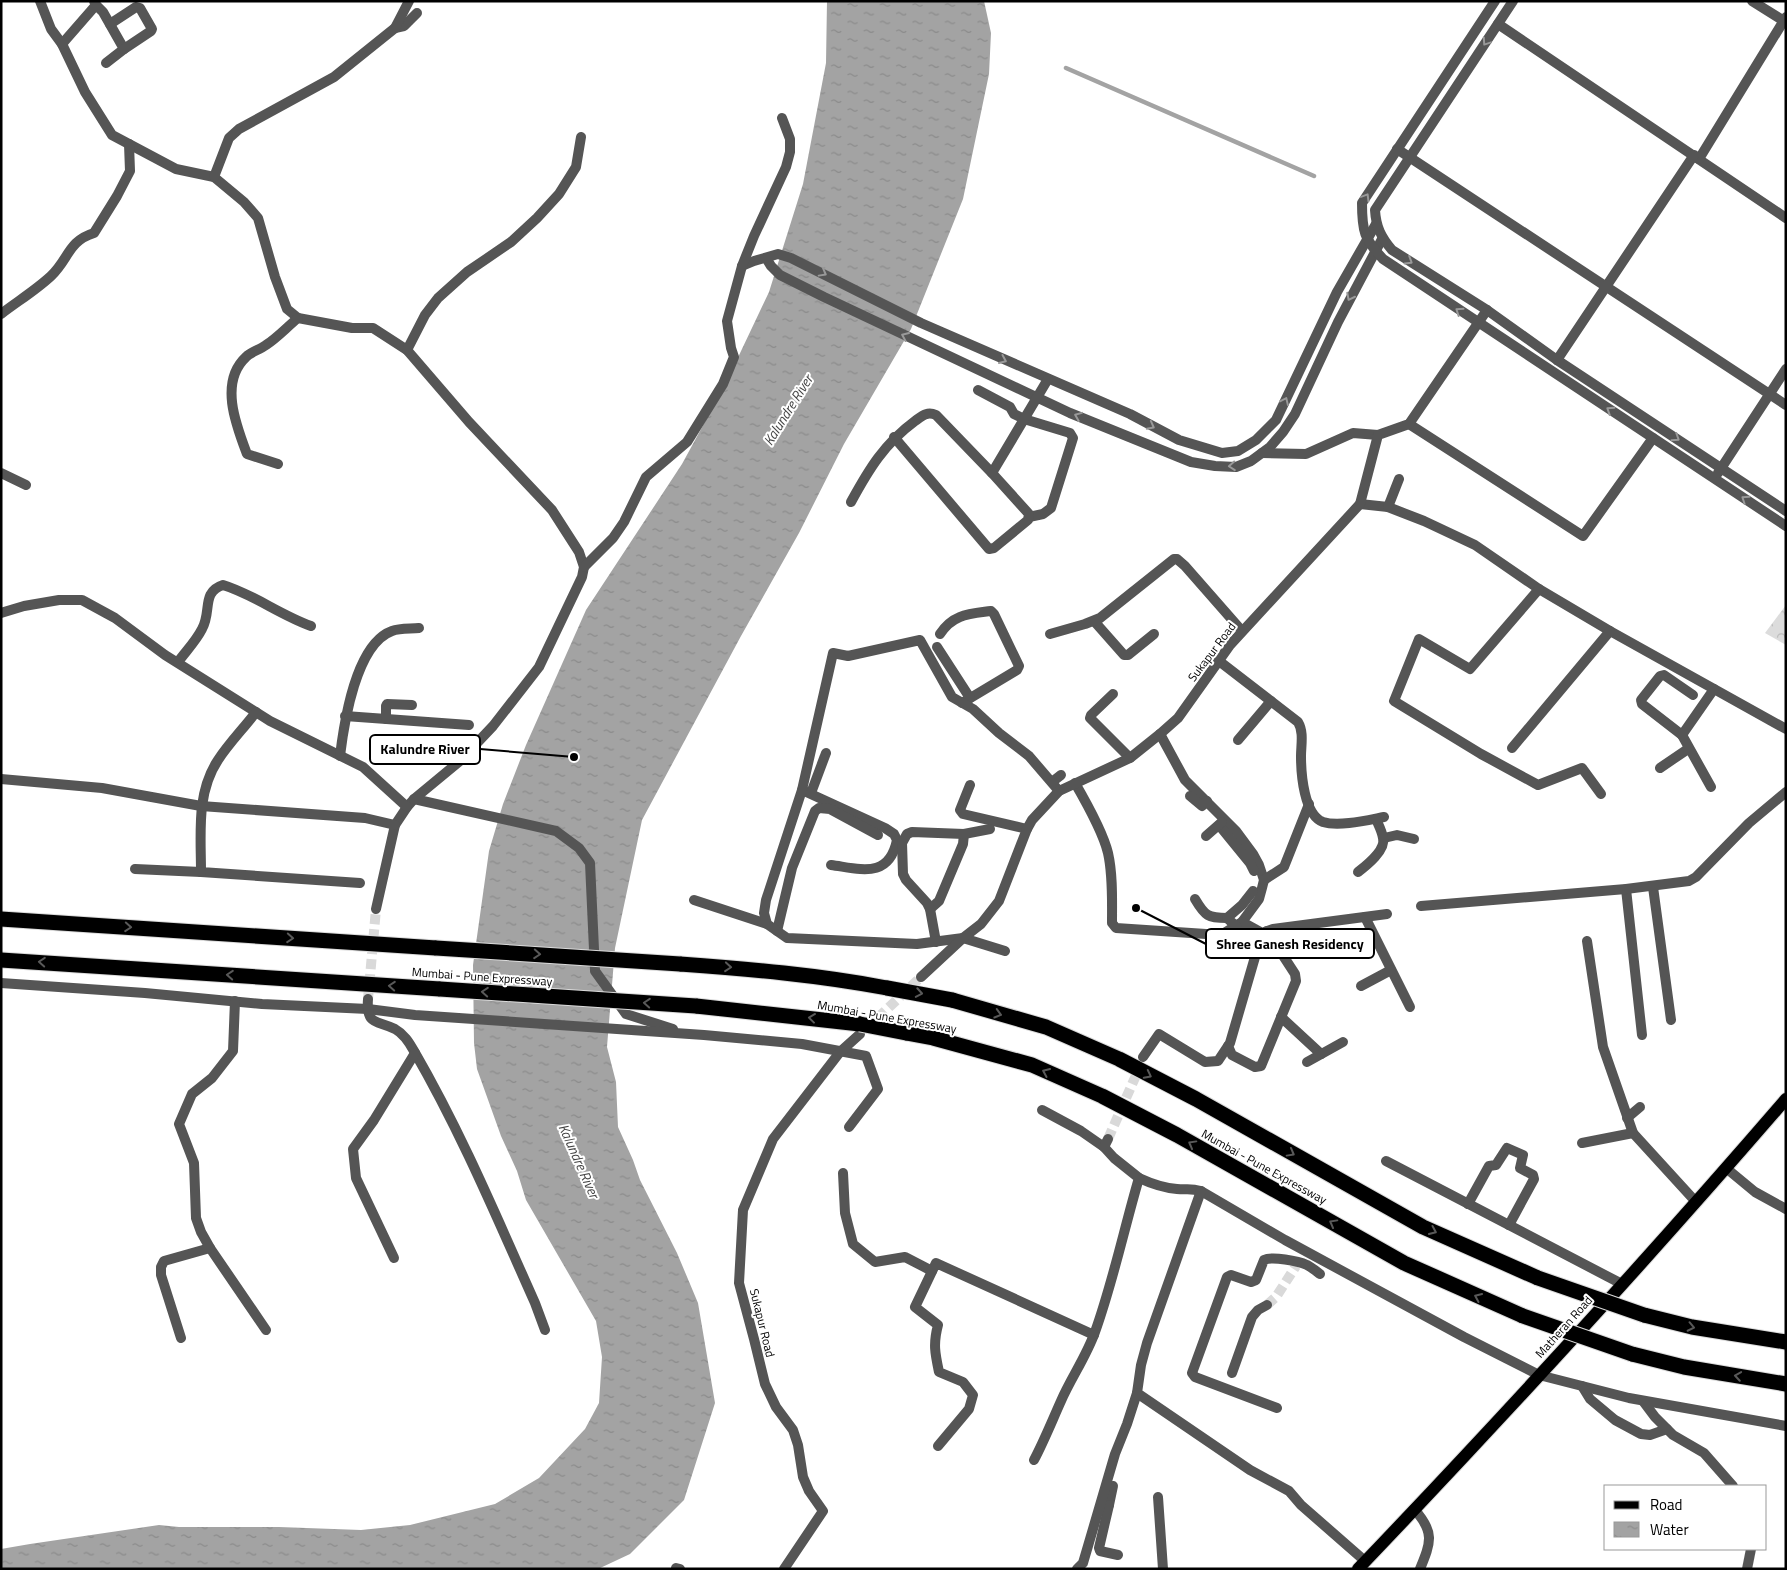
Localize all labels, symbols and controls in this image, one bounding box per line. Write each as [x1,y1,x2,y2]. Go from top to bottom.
one-way arrow [1483,37,1493,46]
one-way arrow [1360,193,1370,202]
one-way arrow [1404,255,1413,265]
one-way arrow [817,267,826,277]
one-way arrow [1346,292,1356,301]
one-way arrow [1456,308,1465,317]
one-way arrow [901,332,910,343]
one-way arrow [998,353,1007,364]
water label: Kalundre River [758,369,818,449]
one-way arrow [1278,397,1289,406]
one-way arrow [1606,407,1615,416]
one-way arrow [1075,412,1083,422]
one-way arrow [1146,419,1155,429]
one-way arrow [1670,432,1680,441]
one-way arrow [1227,460,1235,471]
one-way arrow [1741,496,1750,506]
street label: Sukapur Road [1183,618,1240,685]
callout: Kalundre River [370,735,480,764]
text: Kalundre River [380,738,470,759]
one-way arrow [124,921,132,932]
callout: Shree Ganesh Residency [1206,929,1374,958]
one-way arrow [287,932,295,943]
text: Shree Ganesh Residency [1216,933,1364,954]
one-way arrow [534,949,542,960]
one-way arrow [37,957,45,968]
street label: Mumbai - Pune Expressway [411,962,553,991]
one-way arrow [725,962,733,973]
one-way arrow [225,969,233,980]
one-way arrow [387,980,395,991]
one-way arrow [481,986,489,997]
one-way arrow [915,988,924,998]
street label: Mumbai - Pune Expressway [816,995,958,1038]
one-way arrow [643,997,651,1008]
one-way arrow [994,1008,1002,1018]
one-way arrow [807,1013,815,1024]
one-way arrow [1042,1067,1051,1078]
one-way arrow [1143,1069,1152,1079]
water label: Kalundre River [554,1120,606,1203]
street label: Mumbai - Pune Expressway [1198,1124,1331,1209]
one-way arrow [1188,1140,1197,1150]
one-way arrow [1286,1146,1295,1156]
one-way arrow [1330,1220,1339,1230]
one-way arrow [1428,1225,1437,1236]
street label: Sukapur Road [745,1287,780,1359]
street label: Matheran Road [1530,1291,1597,1362]
one-way arrow [1474,1292,1483,1303]
one-way arrow [1687,1321,1695,1331]
one-way arrow [1733,1372,1742,1382]
legend [1604,1485,1767,1550]
text: Road [1650,1493,1682,1516]
text: Water [1650,1518,1689,1541]

